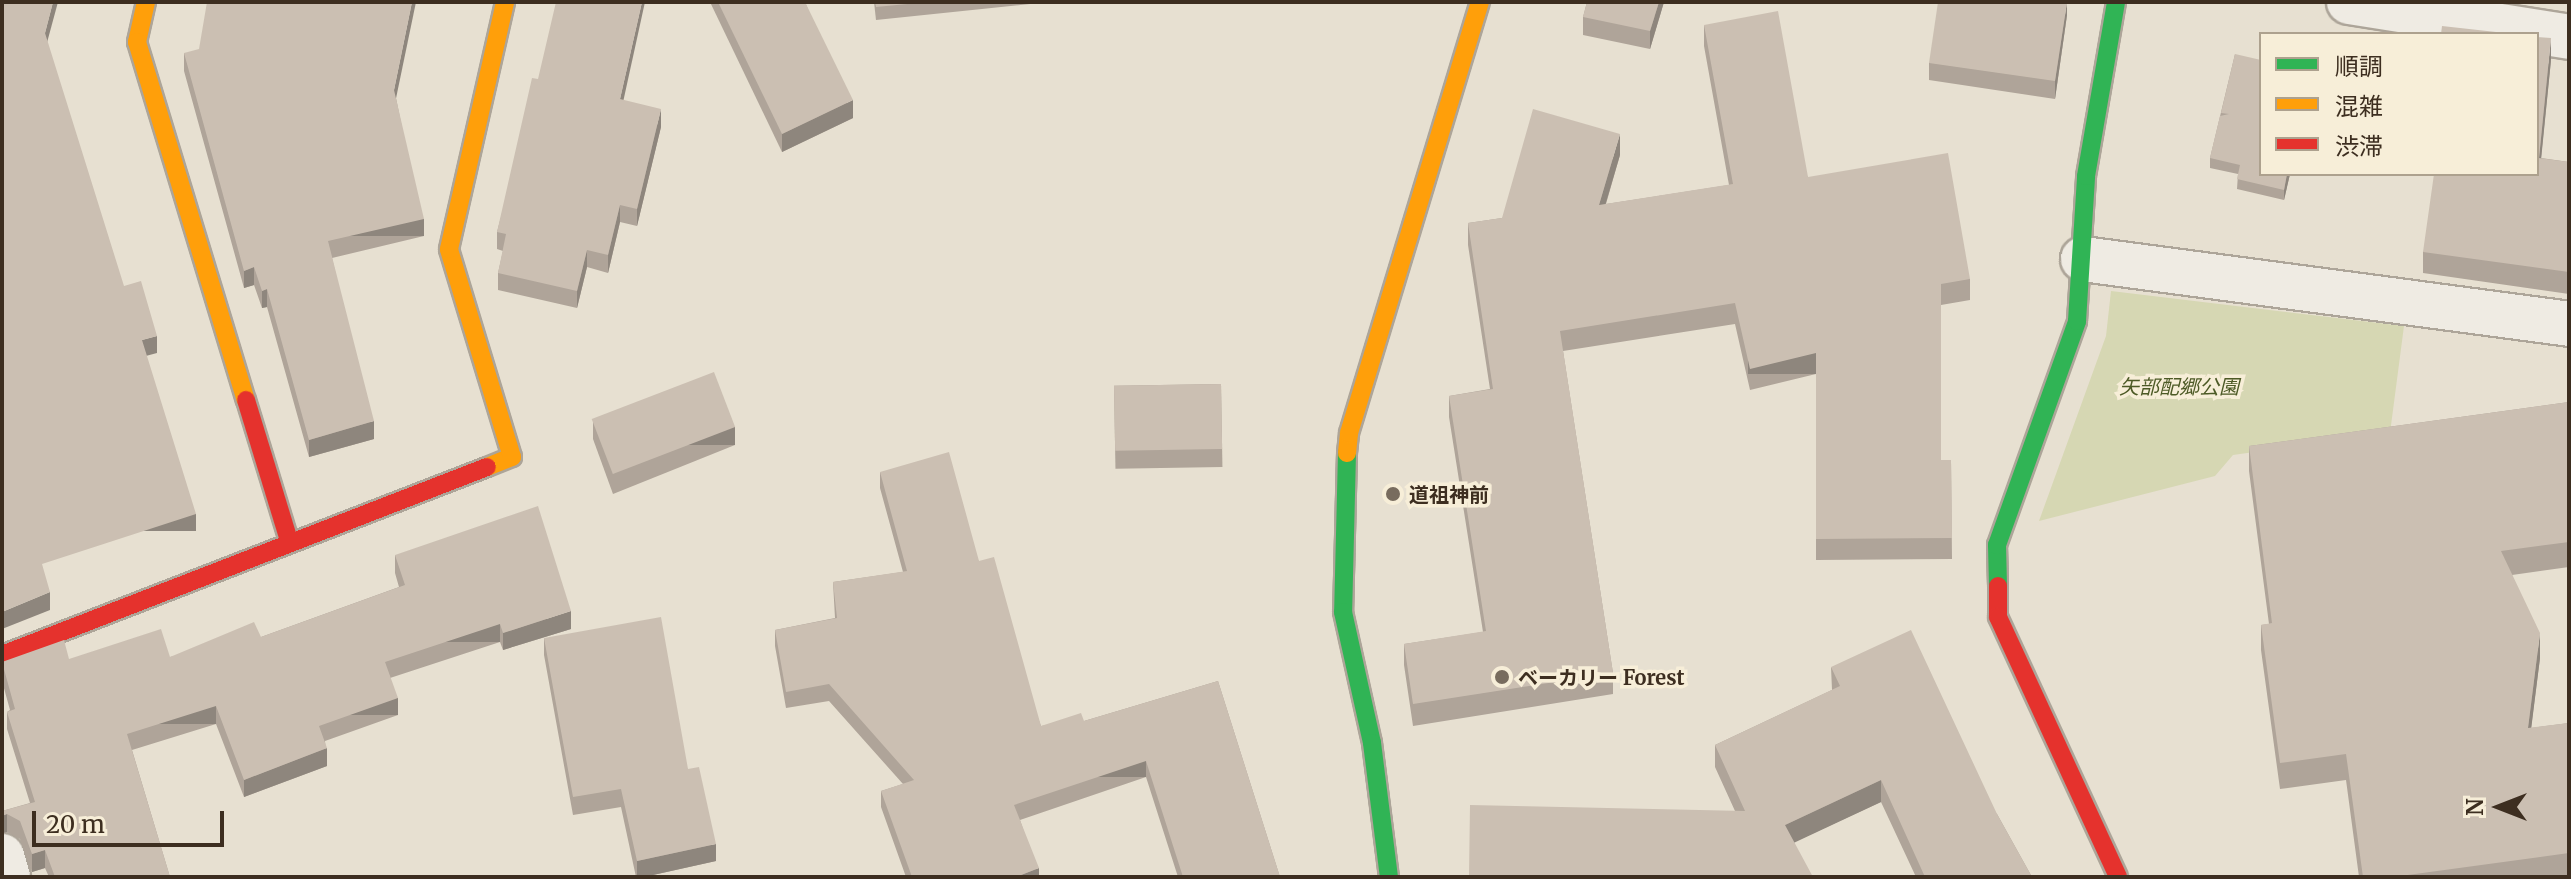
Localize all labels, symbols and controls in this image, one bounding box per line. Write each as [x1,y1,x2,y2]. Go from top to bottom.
legend [2259,32,2539,176]
text: 順調 [2335,51,2383,82]
text: 混雑 [2335,91,2383,122]
text: 渋滞 [2335,131,2383,162]
park label: 矢部配郷公園 [2119,374,2239,398]
place label: 道祖神前 [1409,482,1489,506]
marker: 道祖神前 [1384,485,1402,503]
place label: ベーカリー Forest [1518,665,1685,689]
marker: ベーカリー Forest [1493,668,1511,686]
north arrow [2459,767,2539,847]
scale bar [36,795,228,845]
text: N [2461,798,2489,816]
text: 20 m [46,809,105,840]

